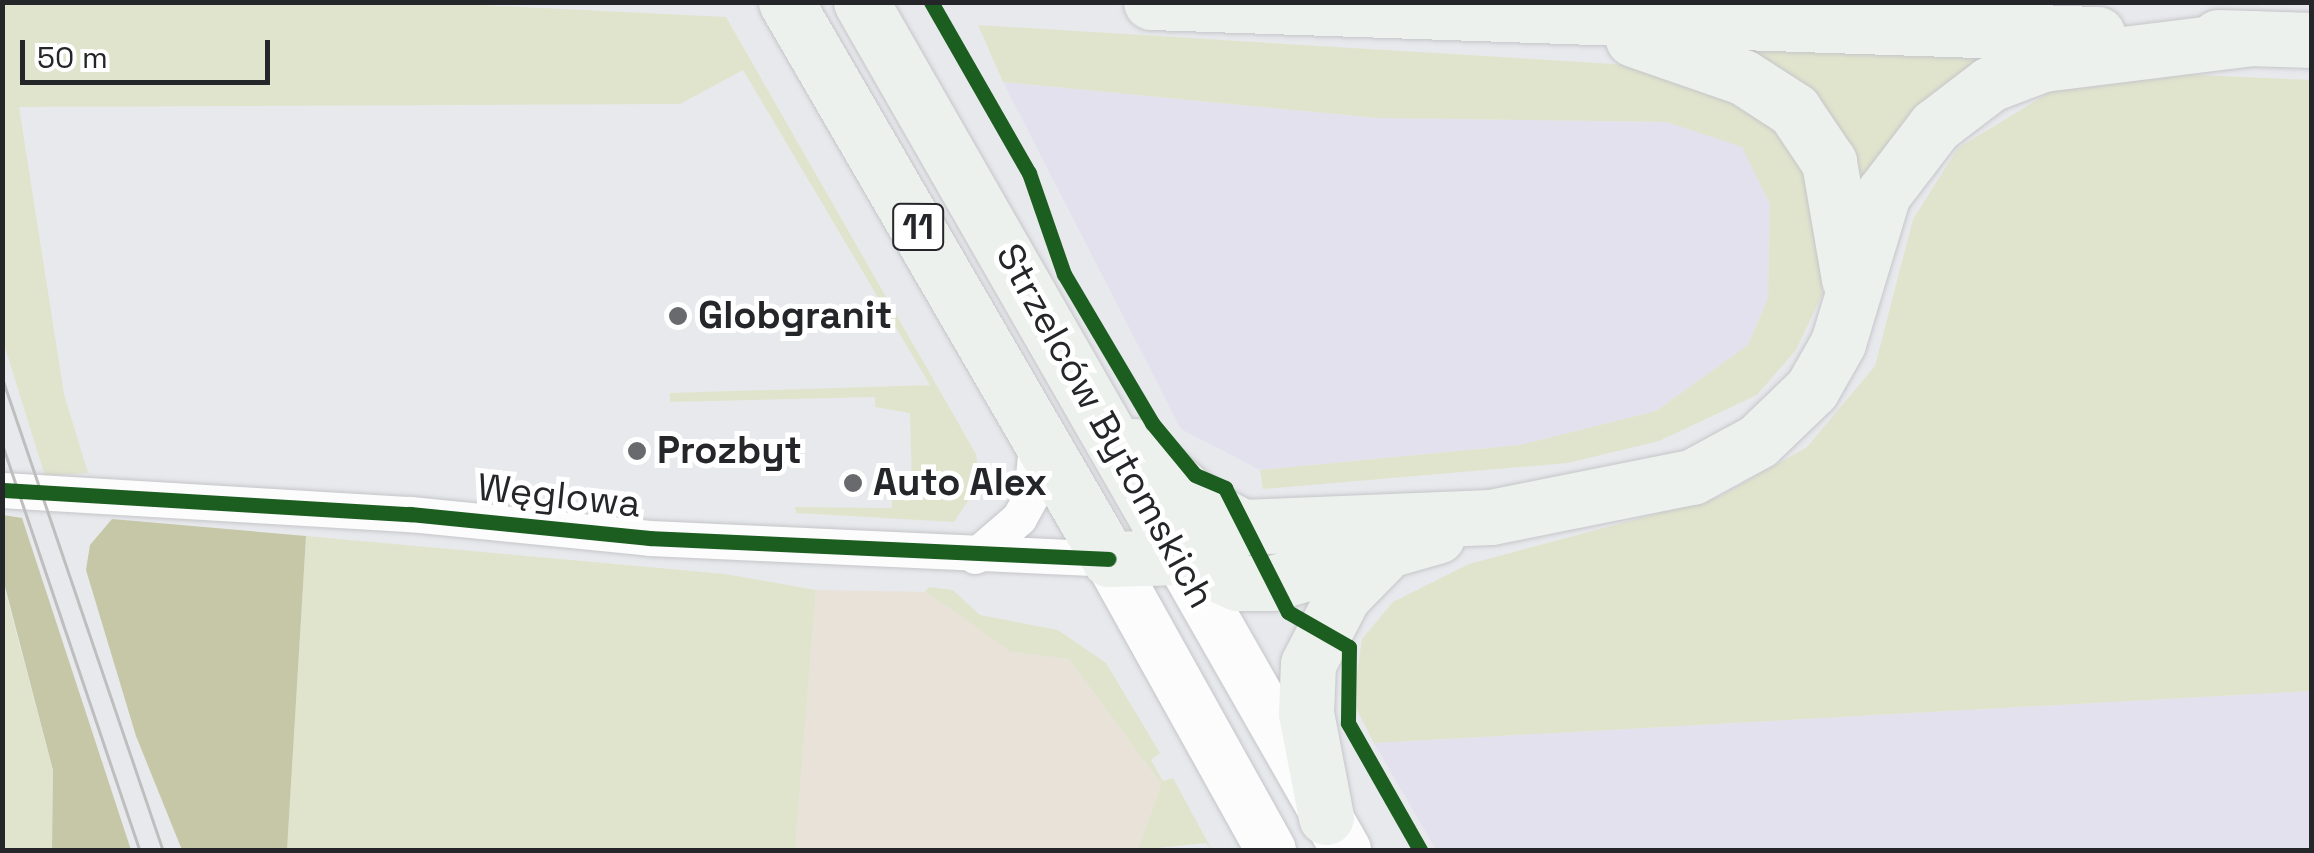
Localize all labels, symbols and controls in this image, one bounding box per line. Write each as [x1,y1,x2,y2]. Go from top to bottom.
scale bar [25,20,275,82]
text: 50 m [37,38,108,77]
road number: 11 [890,197,946,257]
street label: Strzelców Bytomskich [986,236,1224,616]
place label: Globgranit [698,293,892,339]
marker: Globgranit [667,305,689,327]
place label: Prozbyt [657,428,802,474]
marker: Prozbyt [626,440,648,462]
place label: Auto Alex [873,460,1047,506]
street label: Węglowa [475,465,643,527]
marker: Auto Alex [842,472,864,494]

